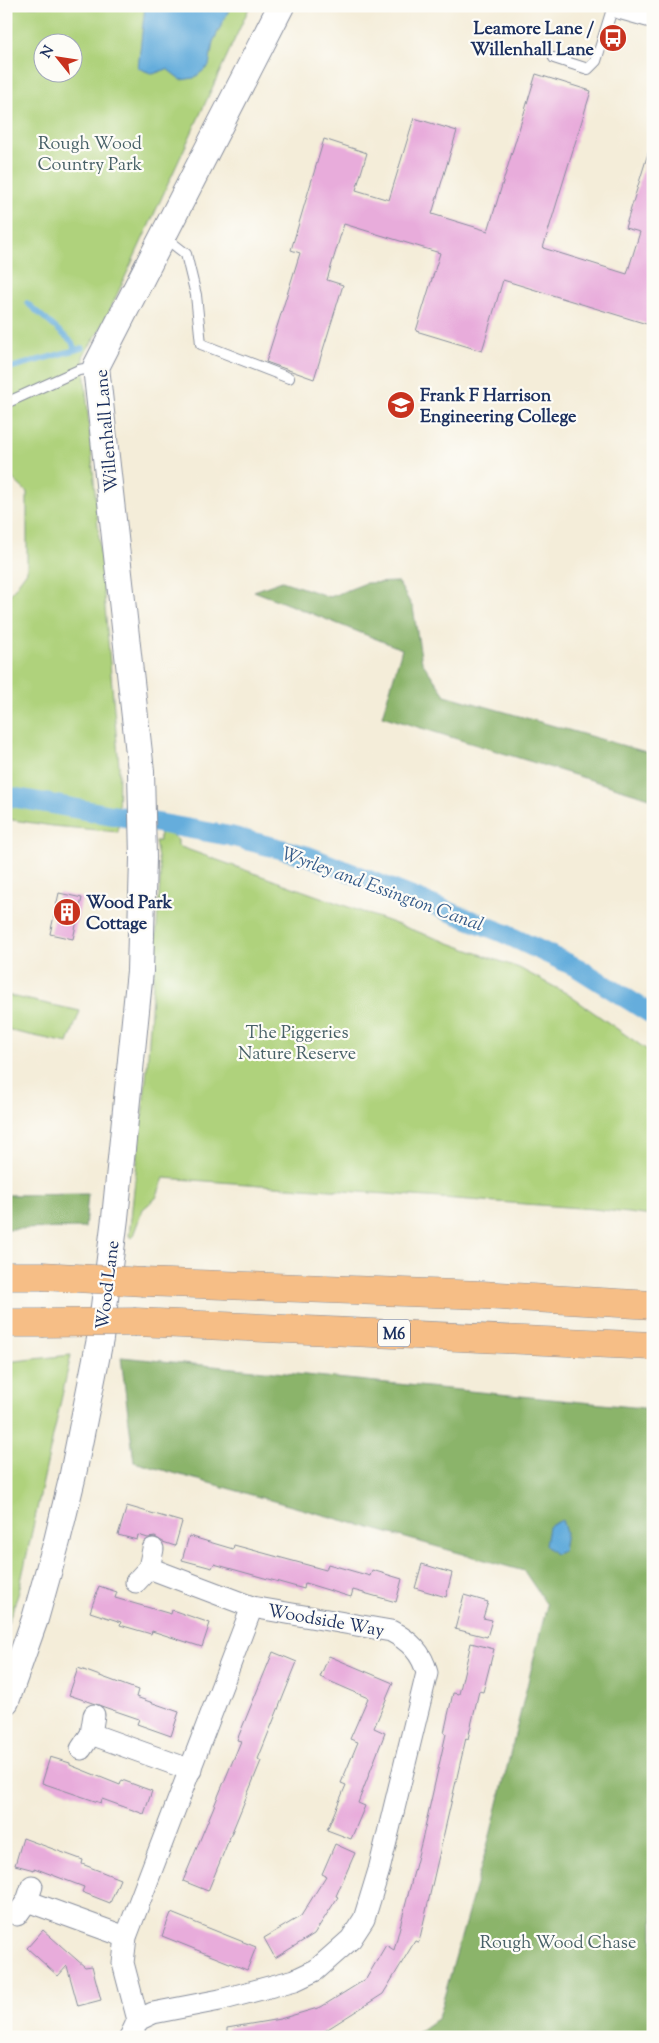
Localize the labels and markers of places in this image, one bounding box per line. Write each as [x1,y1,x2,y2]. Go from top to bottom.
place label: Leamore Lane / Willenhall Lane [470,17,595,64]
bus stop icon: Leamore Lane / Willenhall Lane [598,23,628,53]
place label: Frank F Harrison Engineering College [420,384,577,431]
school or university icon: Frank F Harrison Engineering College [386,390,416,420]
place label: Wood Park Cottage [86,891,173,938]
building icon: Wood Park Cottage [52,897,82,927]

